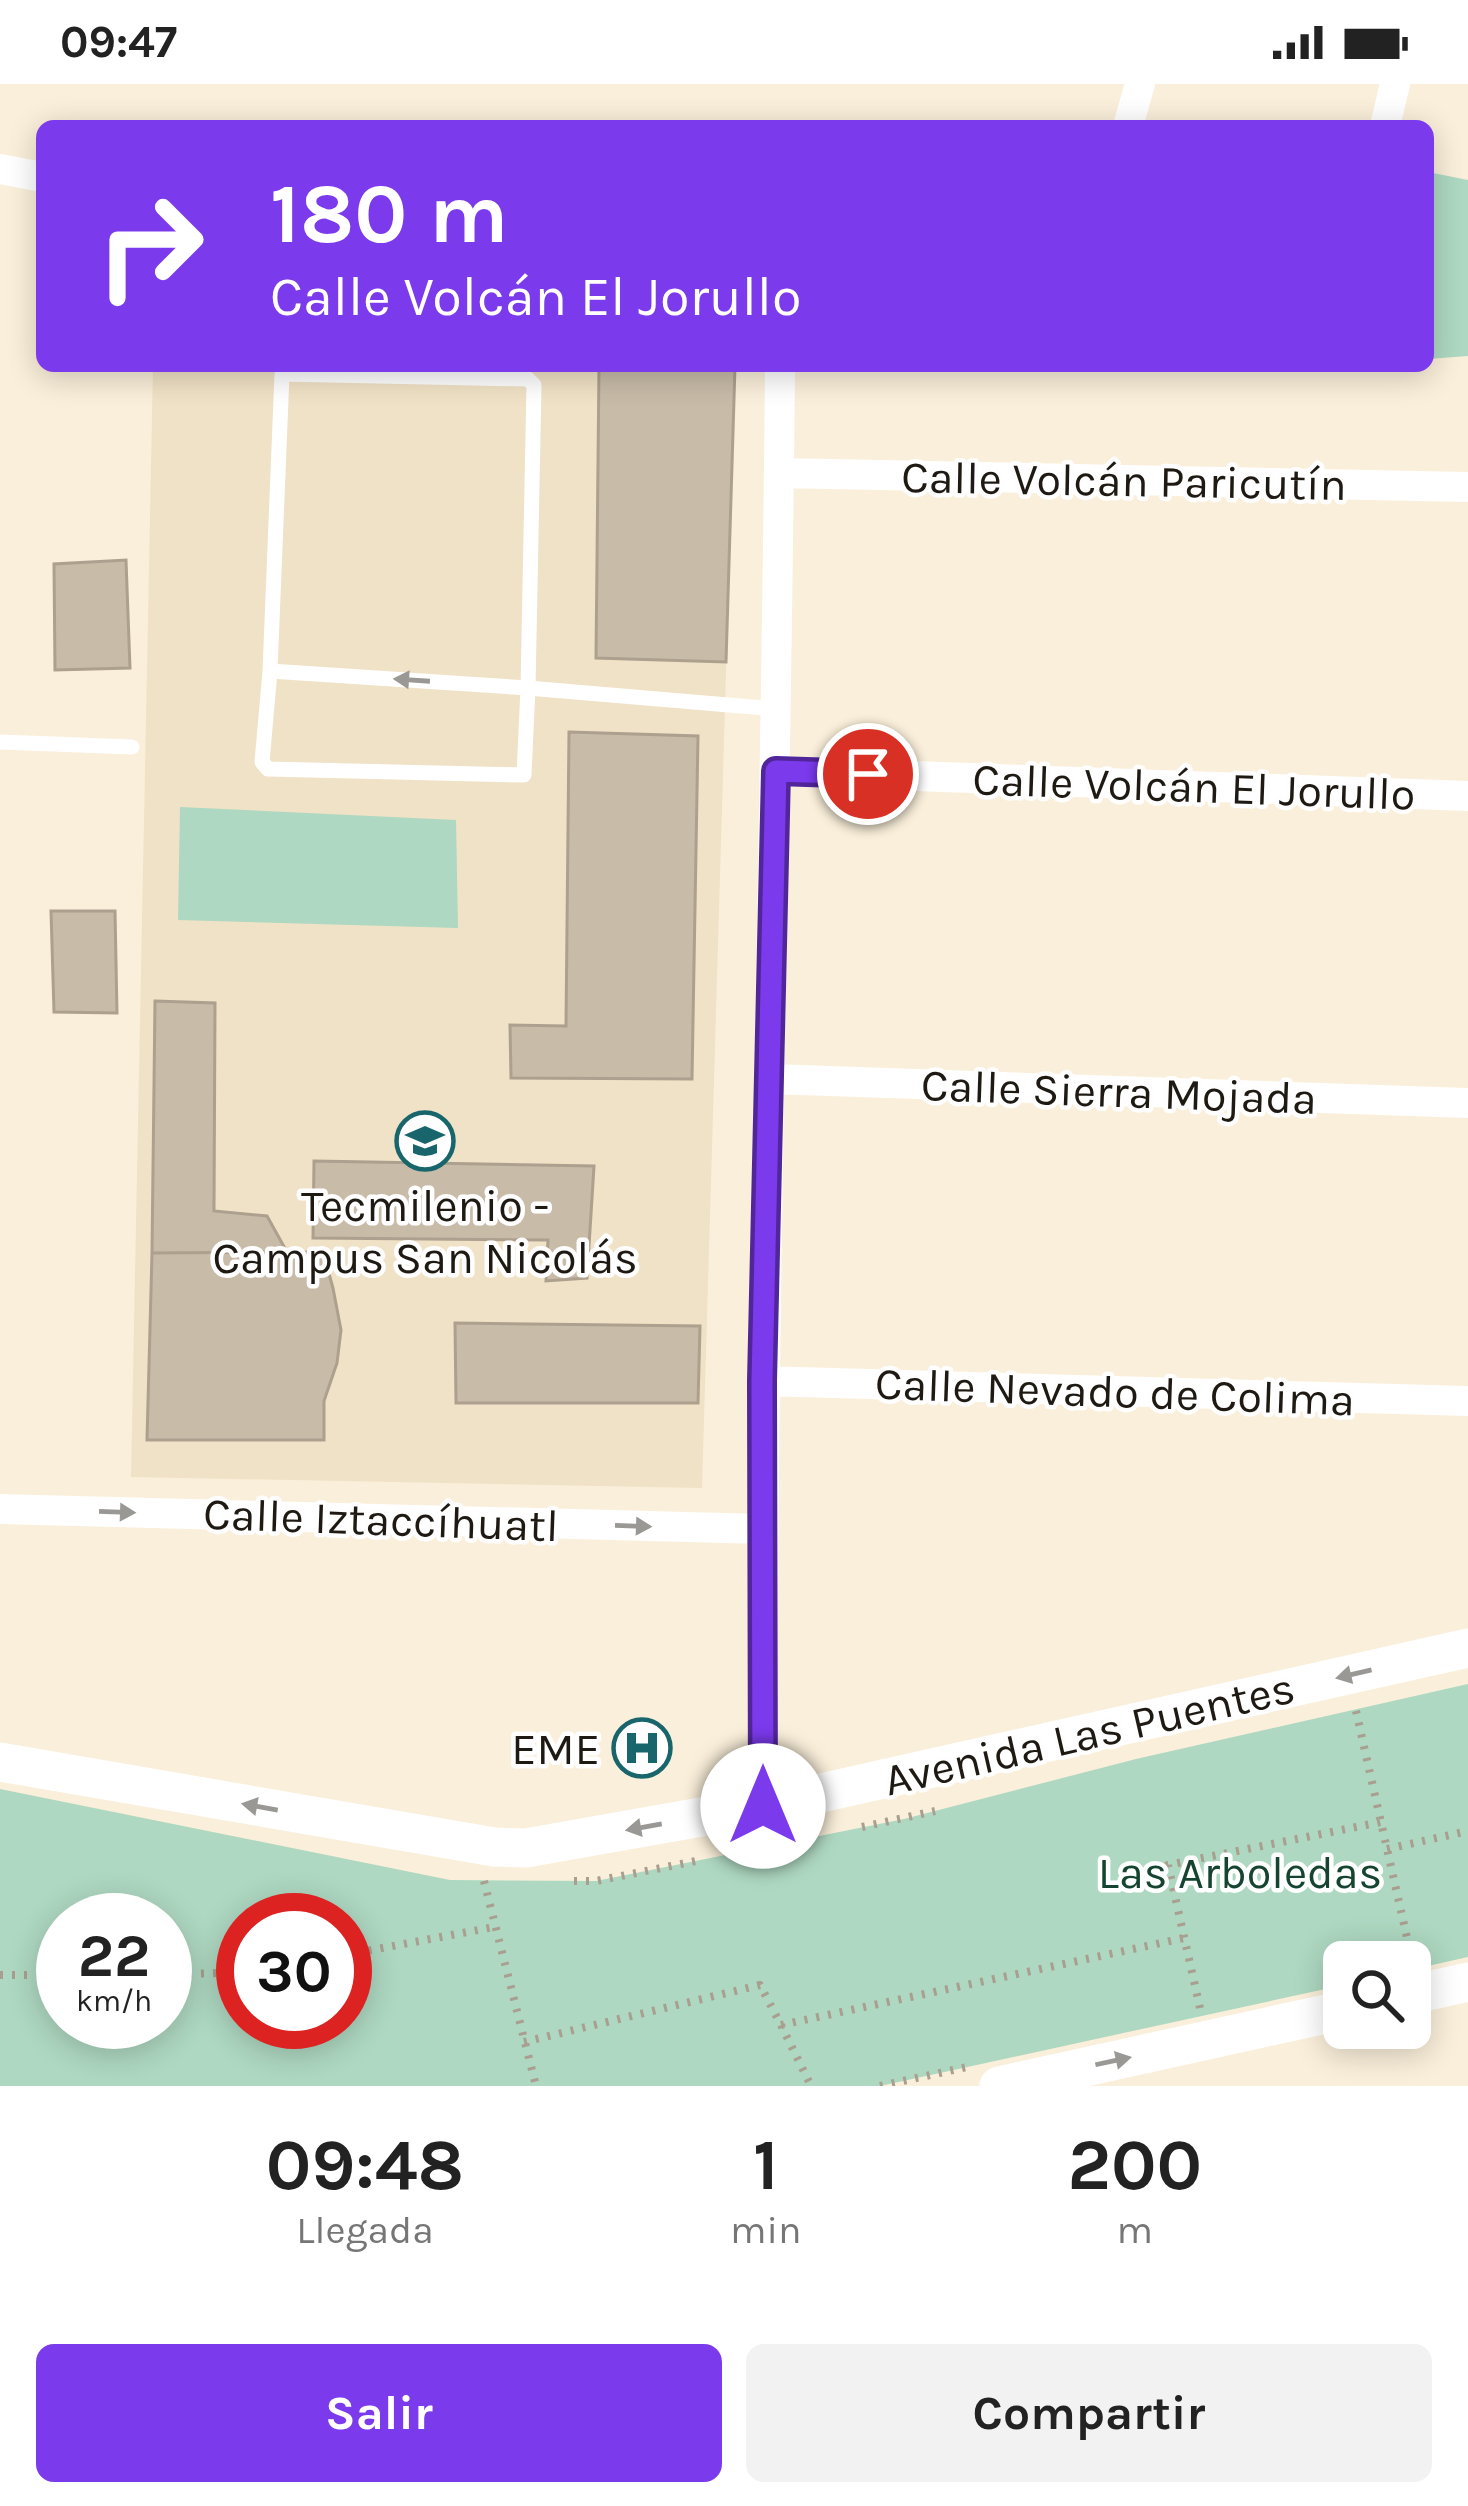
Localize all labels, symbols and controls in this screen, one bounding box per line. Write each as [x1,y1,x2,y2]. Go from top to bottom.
text: 09:47 [60,16,177,68]
text: 180 m [270,165,508,263]
icon: right [72,168,228,324]
text: Calle Volcán El Jorullo [270,265,801,329]
street label: Calle Volcán Paricutín [901,451,1347,511]
one-way arrow [392,670,430,689]
pin [817,723,919,825]
icon: arrive [835,741,901,807]
street label: Calle Volcán El Jorullo [972,753,1416,821]
street label: Calle Sierra Mojada [920,1059,1318,1126]
school or university icon: Tecmilenio - Campus San Nicolás [394,1110,456,1172]
place label: Tecmilenio - Campus San Nicolás [212,1180,638,1284]
street label: Calle Nevado de Colima [874,1358,1356,1426]
street label: Calle Iztaccíhuatl [202,1488,560,1552]
one-way arrow [99,1503,137,1522]
one-way arrow [615,1516,653,1535]
street label: Avenida Las Puentes [879,1661,1299,1806]
one-way arrow [1334,1665,1372,1684]
hospital icon: EME [611,1717,673,1779]
place label: EME [511,1723,600,1775]
position arrow [700,1743,826,1869]
one-way arrow [240,1797,278,1815]
one-way arrow [625,1818,663,1837]
park label: Las Arboledas [1098,1847,1382,1899]
speed limit sign: 30 [216,1893,372,2049]
text: 22 [78,1921,150,1991]
map controls [1323,1941,1431,2049]
button: search [1323,1941,1431,2049]
text: km/h [76,1983,152,2019]
one-way arrow [1095,2050,1133,2069]
text: 09:48 [266,2123,464,2207]
text: 1 [753,2123,779,2207]
text: 200 [1068,2123,1202,2207]
text: Llegada [296,2207,434,2253]
text: min [730,2207,802,2253]
text: m [1117,2207,1153,2253]
button: Salir [36,2344,722,2482]
button: Compartir [746,2344,1432,2482]

